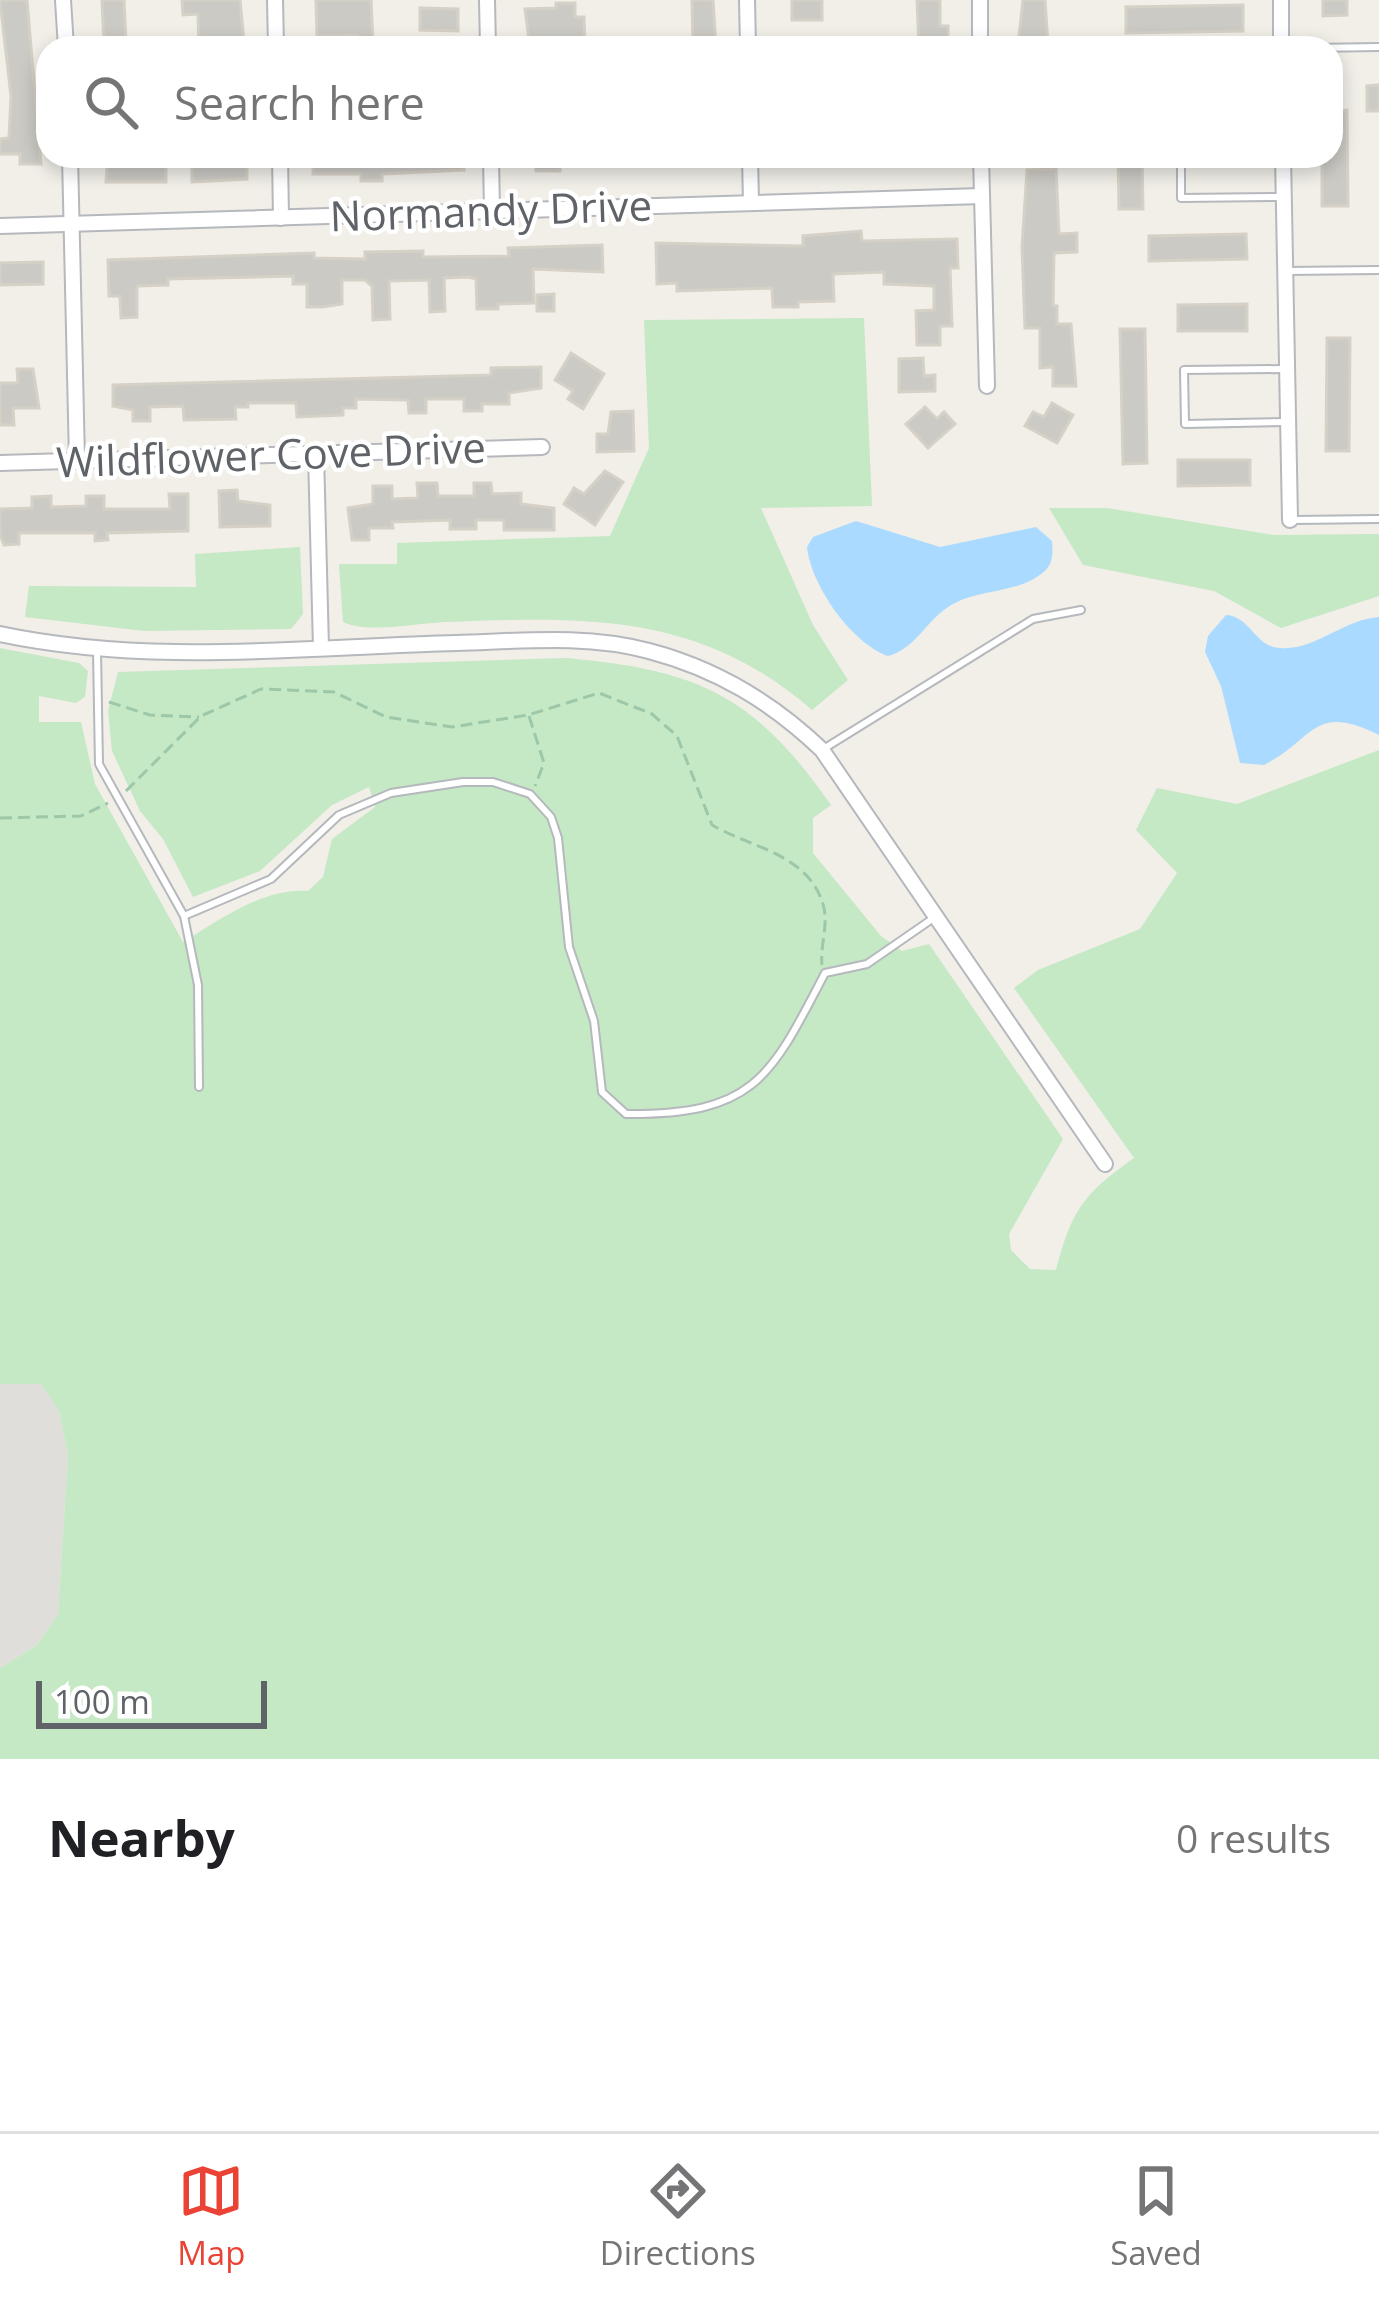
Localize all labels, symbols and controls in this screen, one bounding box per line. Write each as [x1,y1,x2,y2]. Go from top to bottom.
search box [36,36,1343,168]
icon: search [78,69,144,135]
text: Search here [174,72,425,133]
street label: Normandy Drive [329,175,653,244]
street label: Wildflower Cove Drive [55,418,487,489]
scale bar [36,1675,267,1728]
text: 100 m [54,1679,150,1724]
text: Nearby [48,1802,235,1872]
text: 0 results [1176,1811,1331,1864]
tab: Map [177,2158,245,2275]
tab: Directions [600,2158,756,2275]
tab: Saved [1110,2158,1202,2275]

